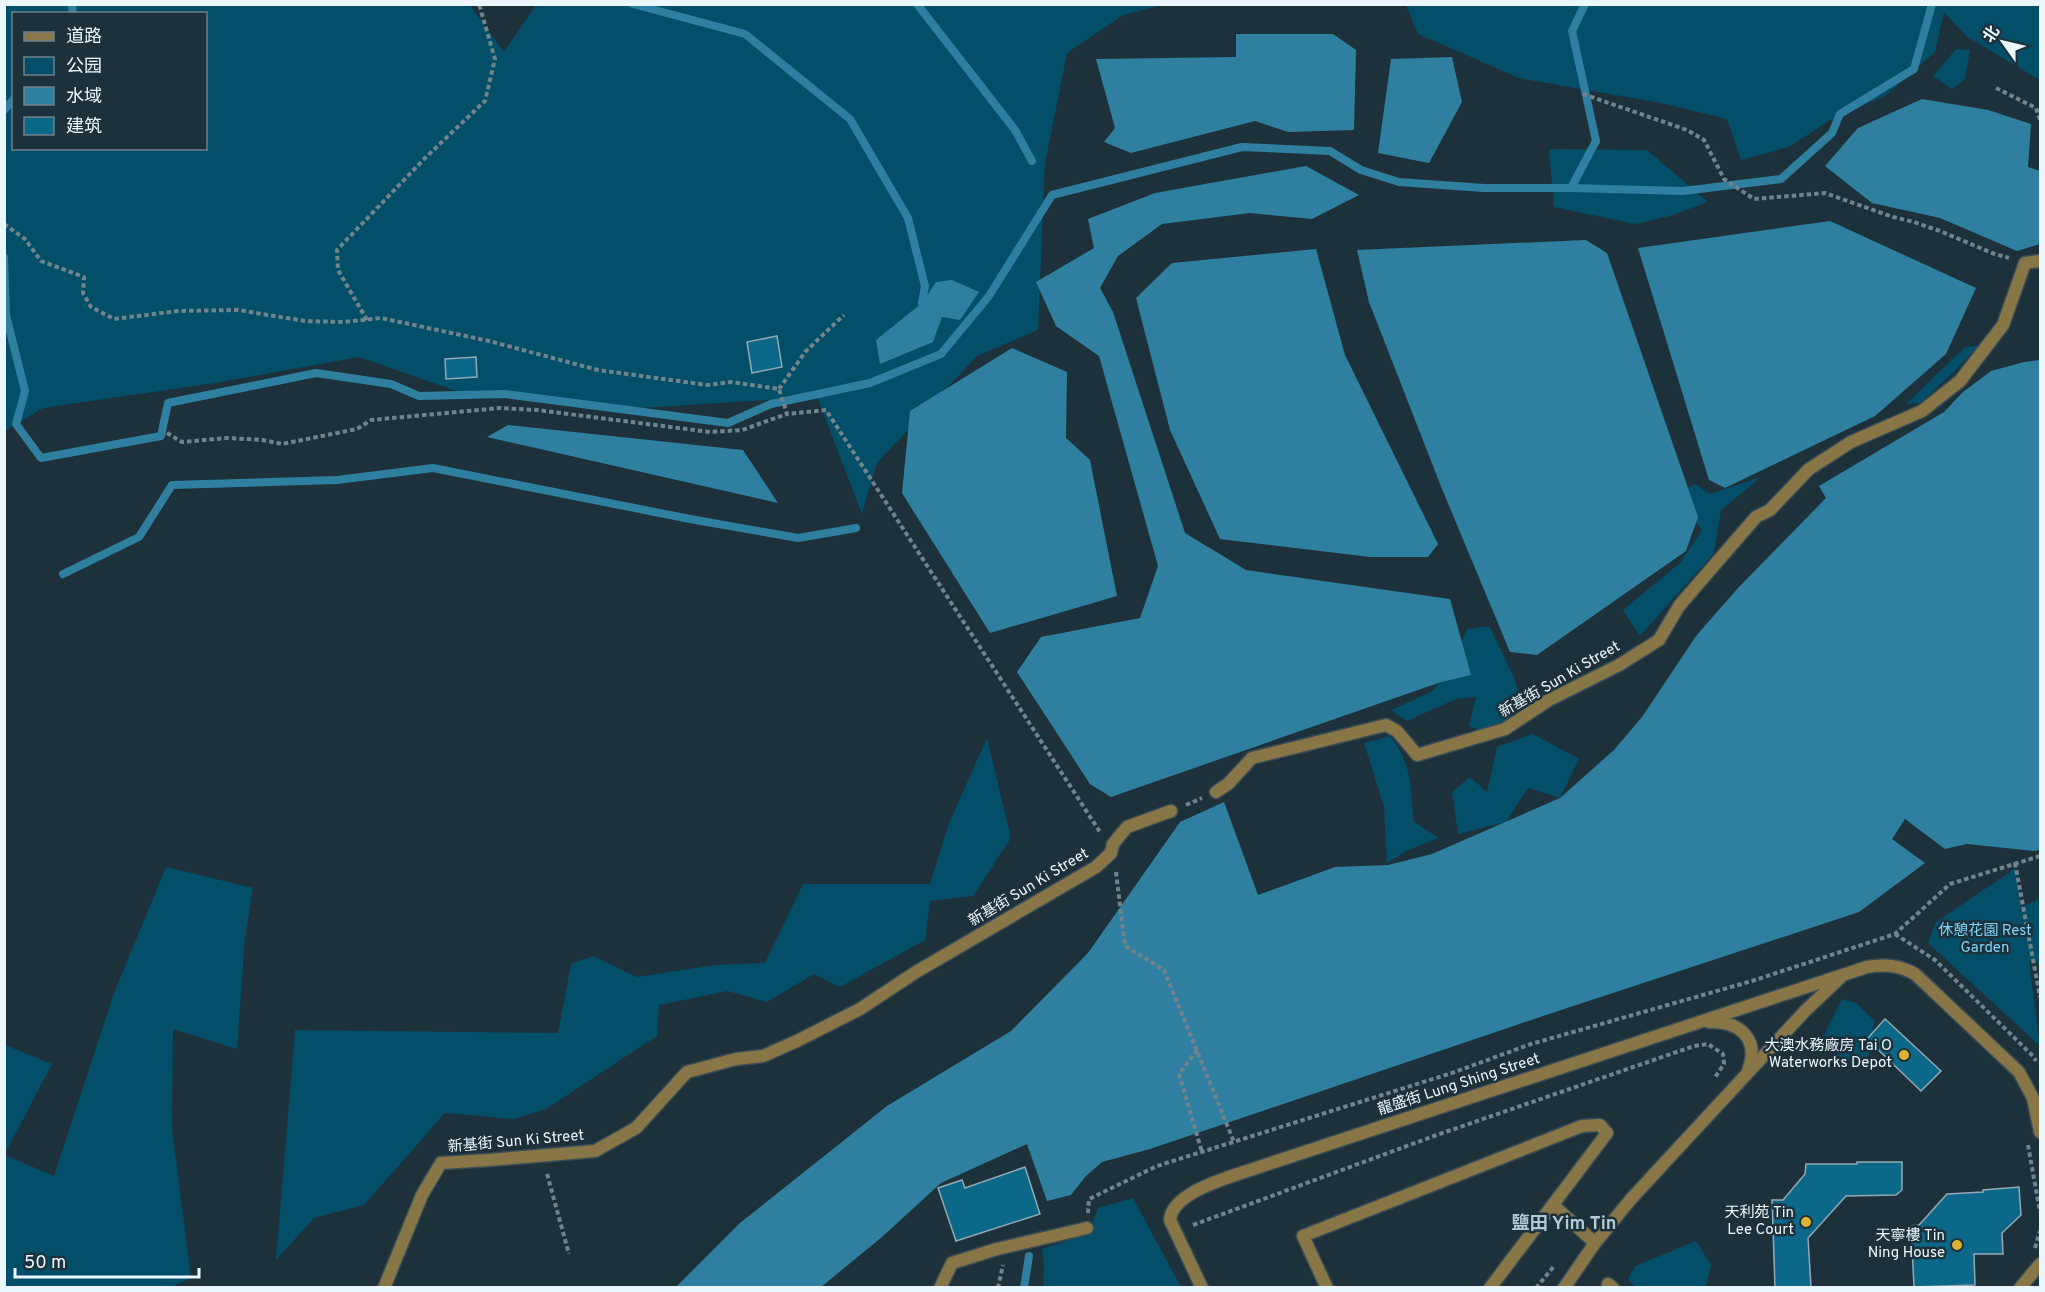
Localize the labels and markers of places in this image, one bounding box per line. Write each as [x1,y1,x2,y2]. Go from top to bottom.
place label: 大澳水務廠房 Tai O Waterworks Depot [1765,1037,1892,1073]
marker: 大澳水務廠房 Tai O Waterworks Depot [1897,1048,1911,1062]
place label: 天利苑 Tin Lee Court [1724,1204,1794,1240]
marker: 天利苑 Tin Lee Court [1799,1215,1813,1229]
place label: 天寧樓 Tin Ning House [1868,1227,1945,1263]
marker: 天寧樓 Tin Ning House [1950,1238,1964,1252]

